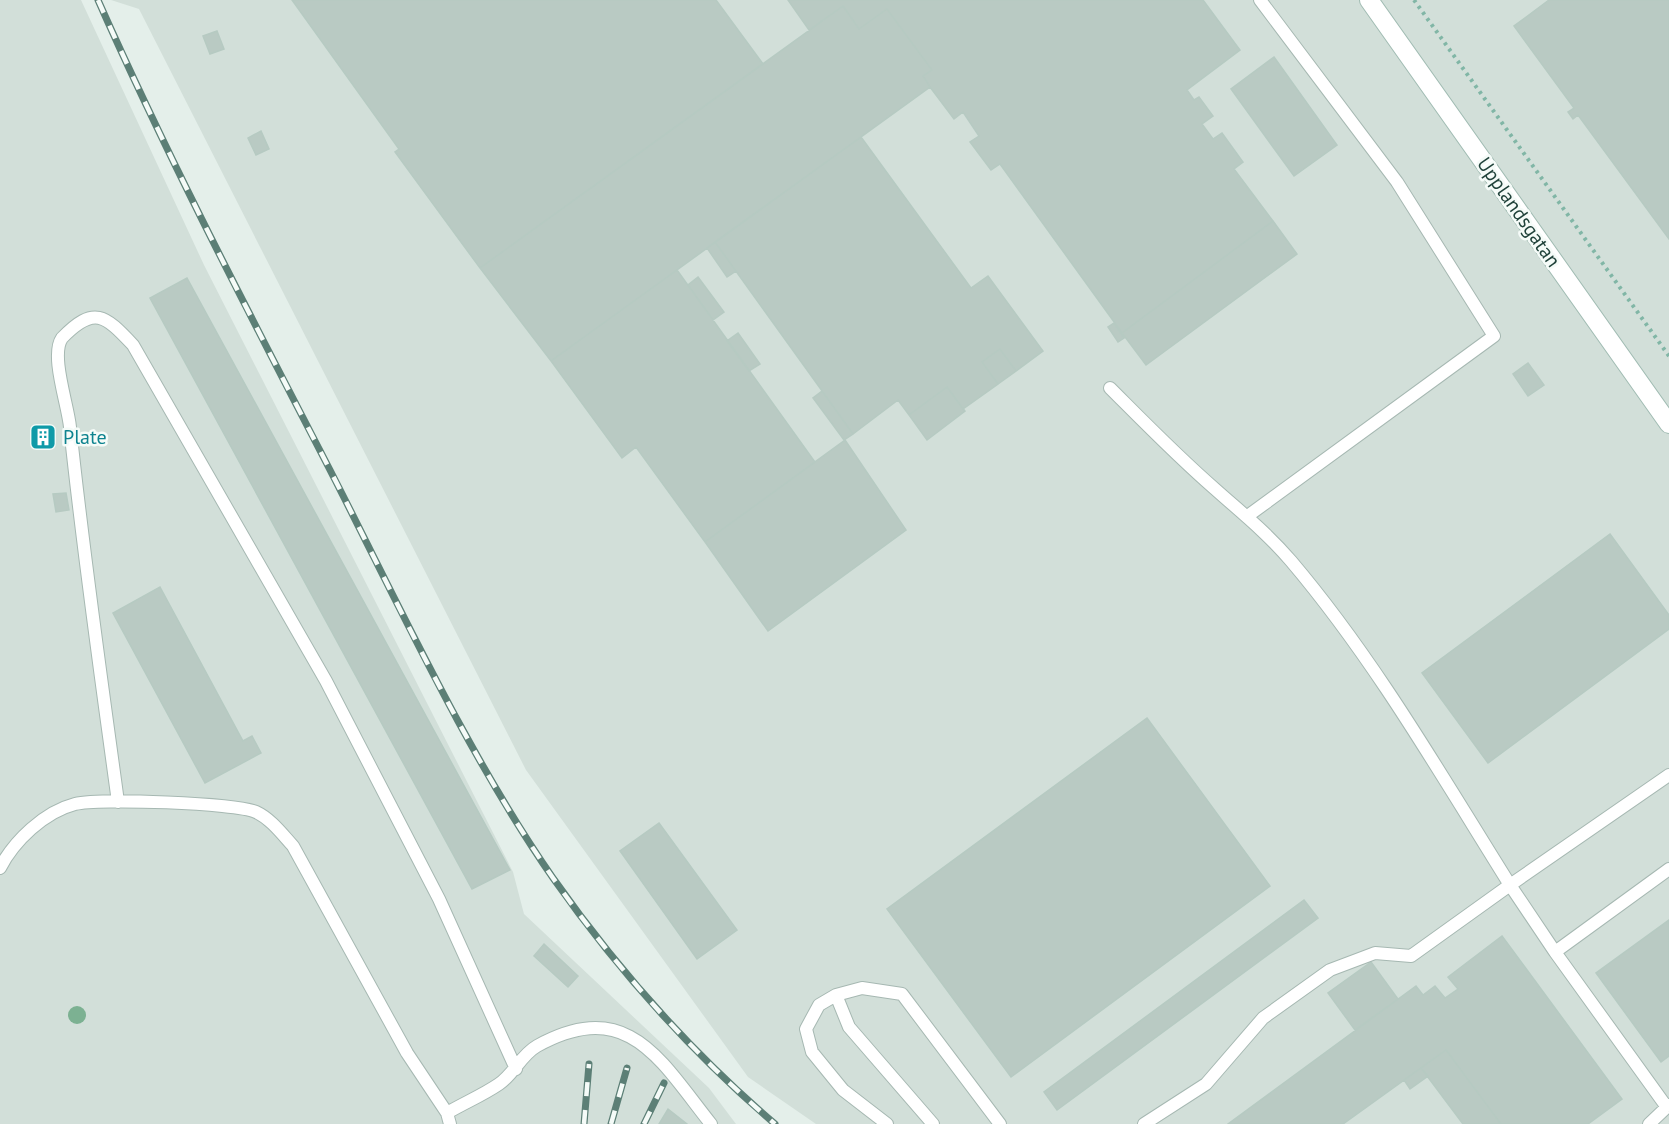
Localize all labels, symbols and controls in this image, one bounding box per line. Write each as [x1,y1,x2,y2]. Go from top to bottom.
street label: Upplandsgatan [1471,152,1567,272]
building icon: Plate [28,422,58,452]
place label: Plate [63,424,107,450]

